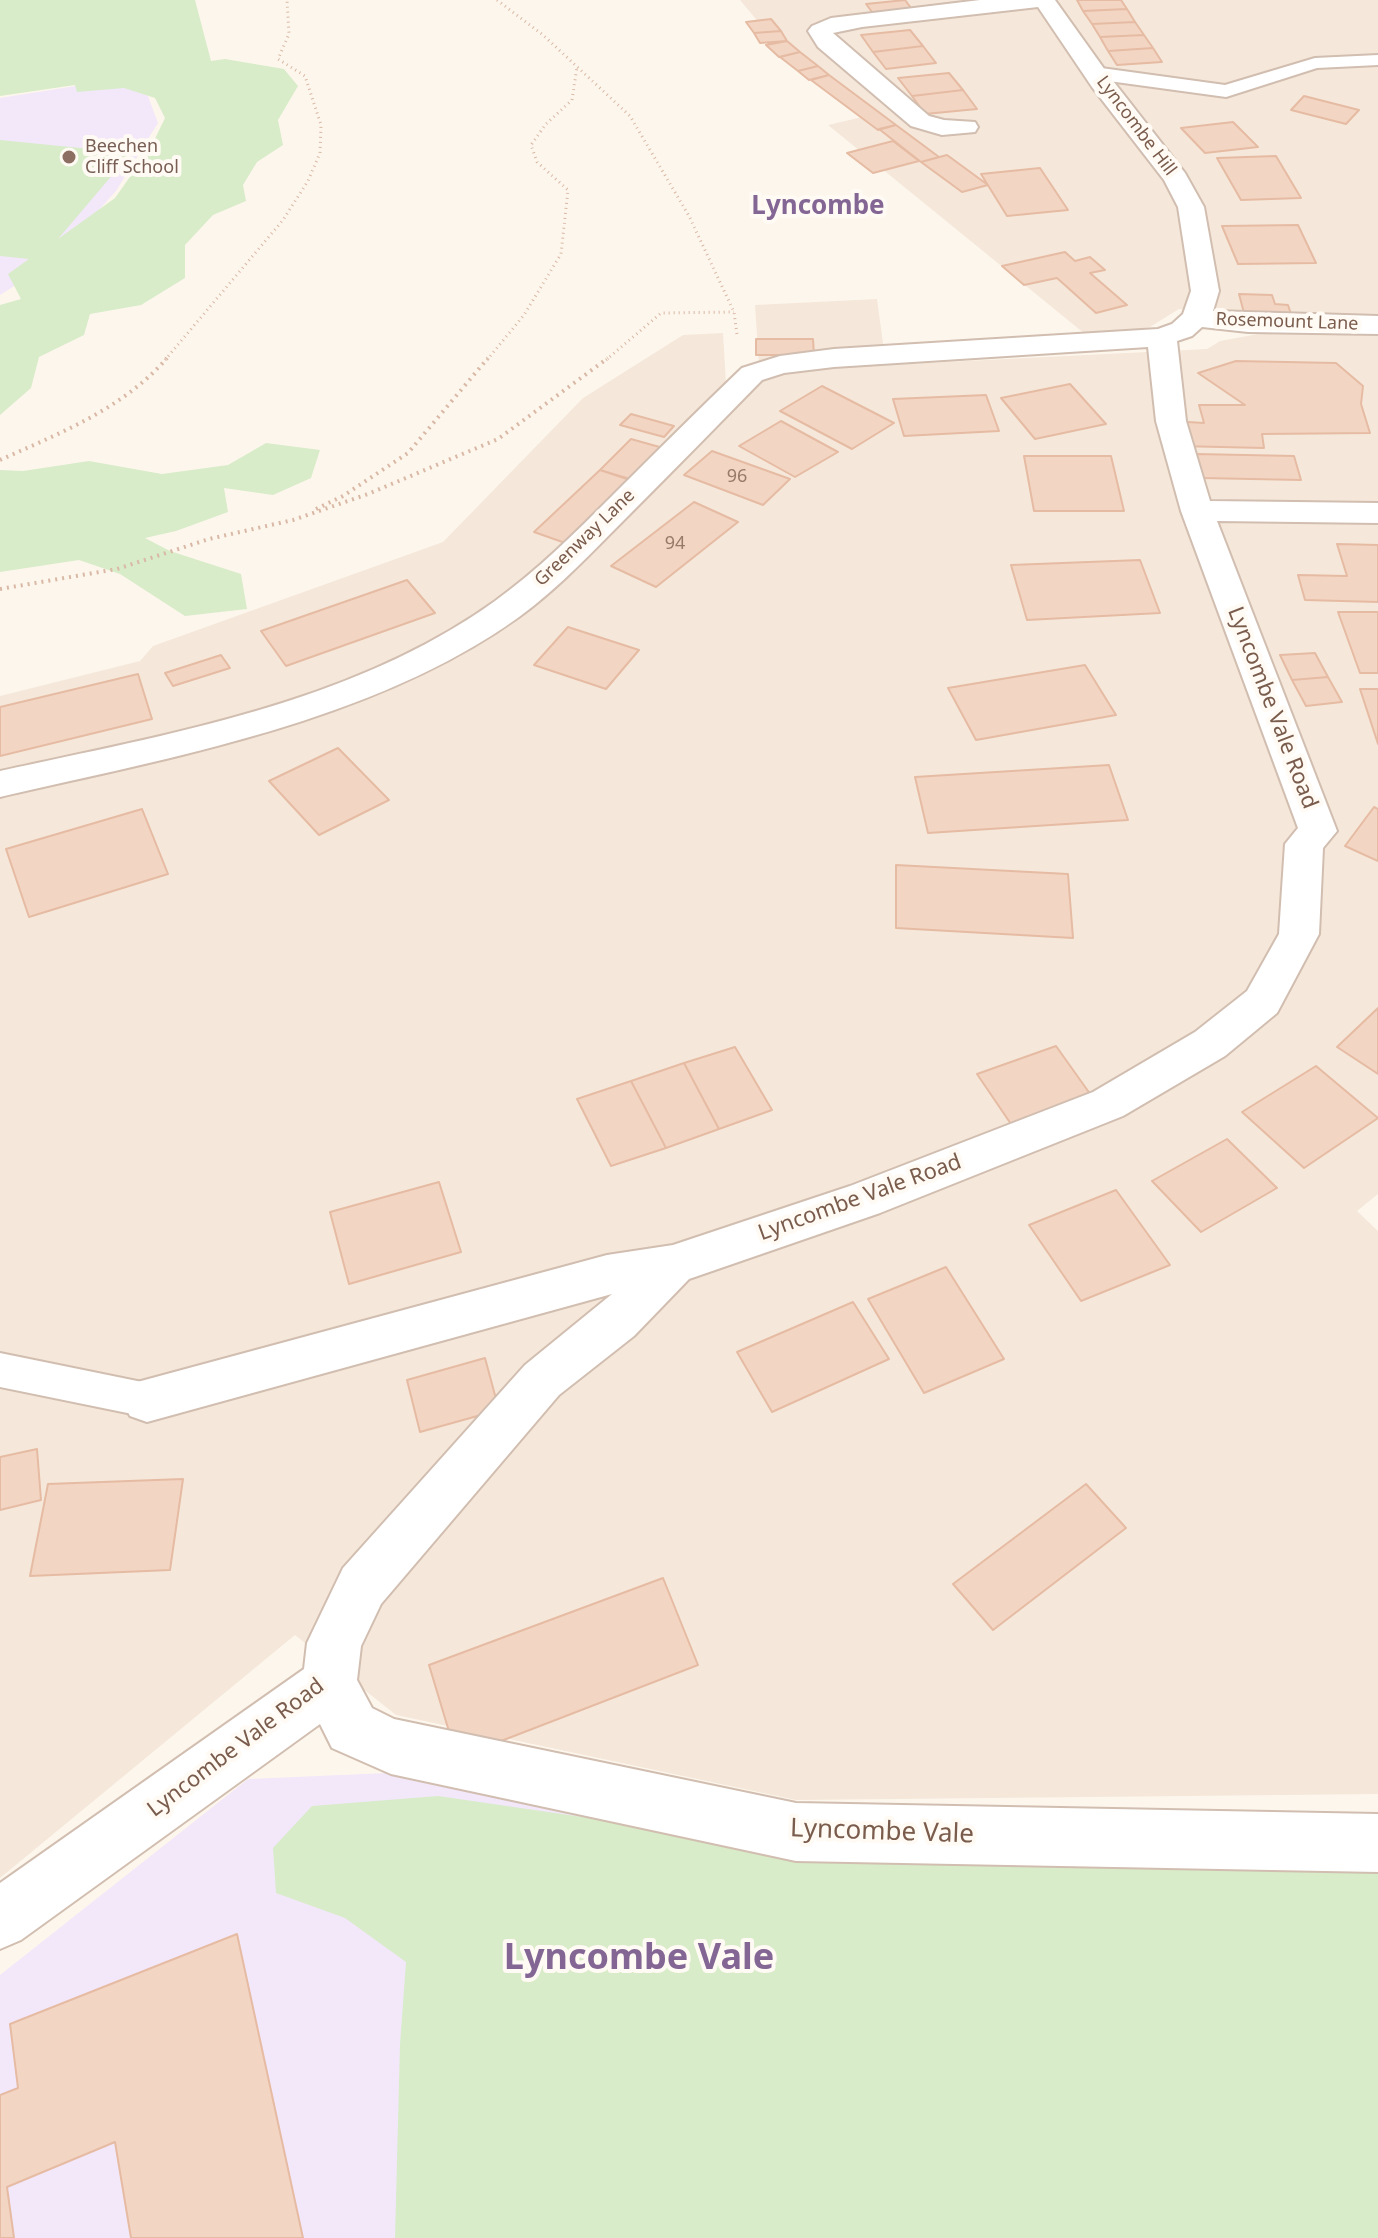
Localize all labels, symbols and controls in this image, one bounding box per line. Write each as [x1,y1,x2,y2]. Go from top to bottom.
street label: Lyncombe Hill [1091,72,1181,180]
place label: Beechen Cliff School [85,136,179,178]
marker: Beechen Cliff School [60,148,78,166]
district label: Lyncombe [751,191,885,223]
street label: Rosemount Lane [1215,309,1359,335]
house number: 96 [727,466,747,488]
street label: Greenway Lane [531,485,639,591]
house number: 94 [665,533,685,555]
street label: Lyncombe Vale Road [1221,603,1323,813]
street label: Lyncombe Vale Road [755,1149,965,1247]
street label: Lyncombe Vale Road [143,1673,329,1823]
street label: Lyncombe Vale [790,1813,974,1851]
district label: Lyncombe Vale [504,1937,774,1981]

